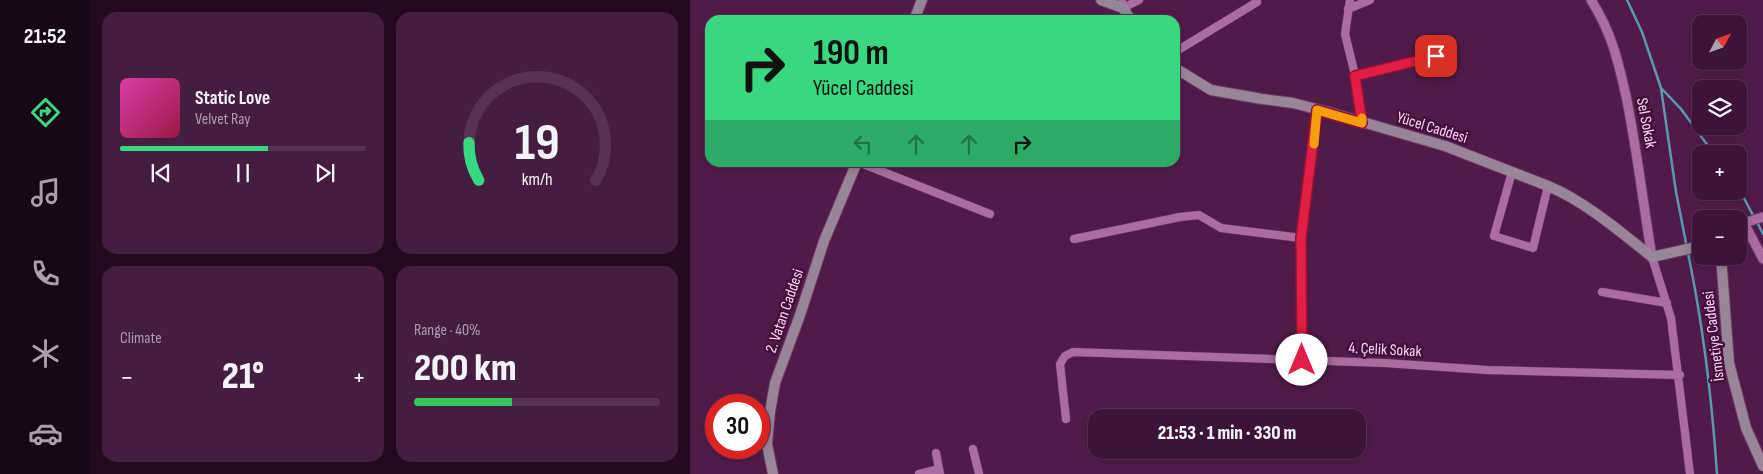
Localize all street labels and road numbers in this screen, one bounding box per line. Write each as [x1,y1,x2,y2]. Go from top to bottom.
street label: Sel Sokak [1632,96,1660,150]
street label: Yücel Caddesi [1394,108,1470,148]
street label: 2. Vatan Caddesi [762,267,808,355]
street label: İsmetiye Caddesi [1699,290,1729,382]
street label: 4. Çelik Sokak [1348,339,1422,361]

